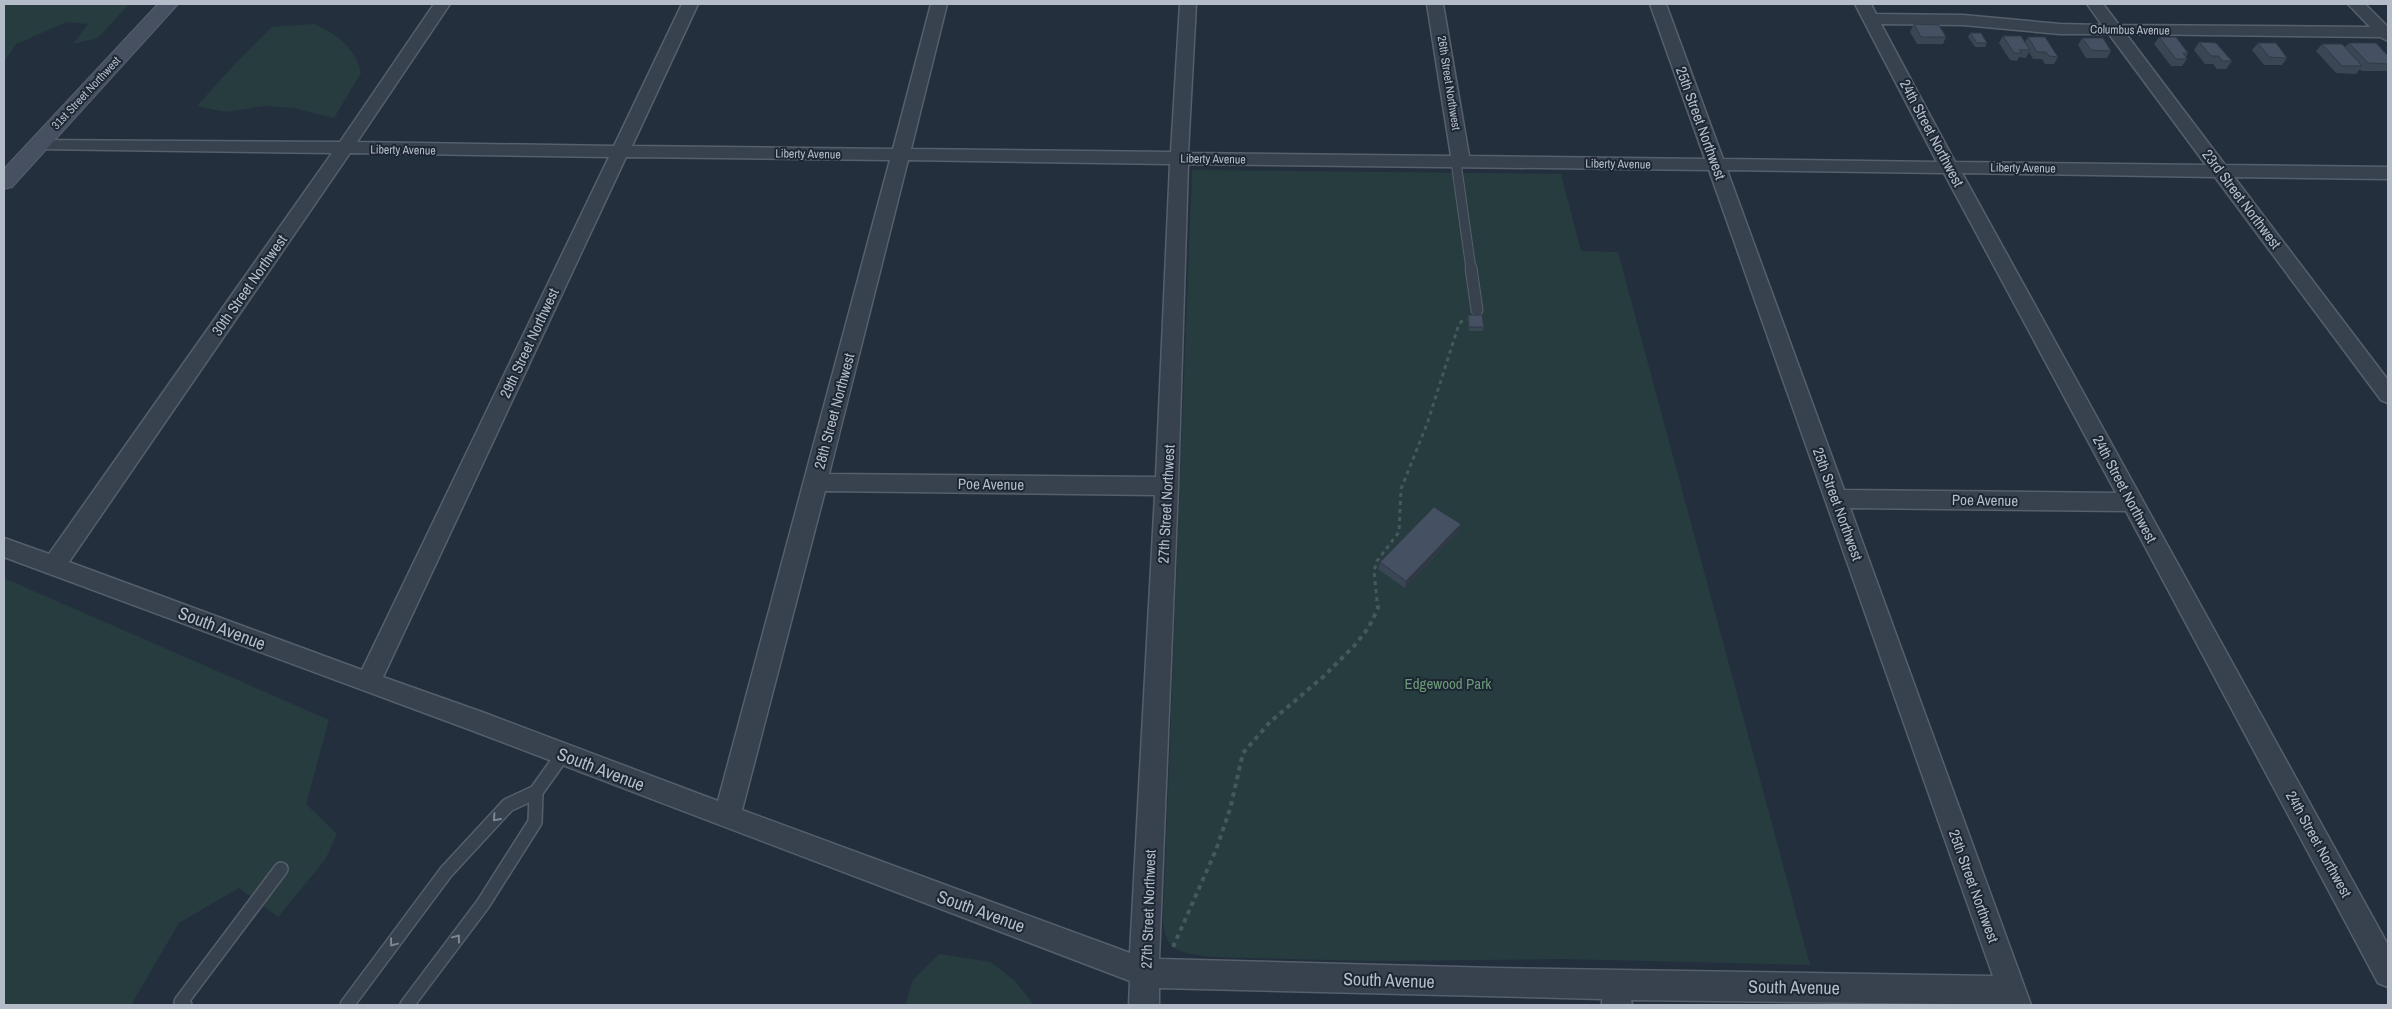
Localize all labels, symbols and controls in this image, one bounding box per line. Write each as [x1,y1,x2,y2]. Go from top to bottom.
street label: Columbus Avenue [2090,21,2170,39]
street label: 26th Street Northwest [1434,35,1464,132]
street label: 31st Street Northwest [48,53,124,133]
street label: 25th Street Northwest [1671,64,1731,183]
street label: 24th Street Northwest [1895,76,1969,191]
street label: Liberty Avenue [370,141,436,159]
street label: Liberty Avenue [775,145,841,163]
street label: 23rd Street Northwest [2198,145,2287,254]
street label: Liberty Avenue [1180,150,1246,168]
street label: Liberty Avenue [1585,155,1651,173]
street label: Liberty Avenue [1990,159,2056,177]
street label: 30th Street Northwest [206,230,292,340]
street label: 29th Street Northwest [494,284,564,401]
street label: 28th Street Northwest [808,350,860,471]
street label: 24th Street Northwest [2088,432,2162,547]
street label: 27th Street Northwest [1152,443,1180,564]
street label: 25th Street Northwest [1808,445,1868,564]
street label: Poe Avenue [958,473,1024,495]
street label: Poe Avenue [1952,489,2018,511]
street label: South Avenue [175,600,269,656]
park label: Edgewood Park [1405,673,1492,694]
street label: South Avenue [554,741,648,797]
street label: 24th Street Northwest [2281,787,2357,902]
one-way arrow [493,812,502,821]
street label: 25th Street Northwest [1944,827,2004,946]
street label: 27th Street Northwest [1135,849,1161,969]
street label: South Avenue [934,884,1028,938]
one-way arrow [452,935,460,944]
one-way arrow [390,937,399,947]
street label: South Avenue [1343,966,1435,994]
street label: South Avenue [1748,974,1840,1000]

